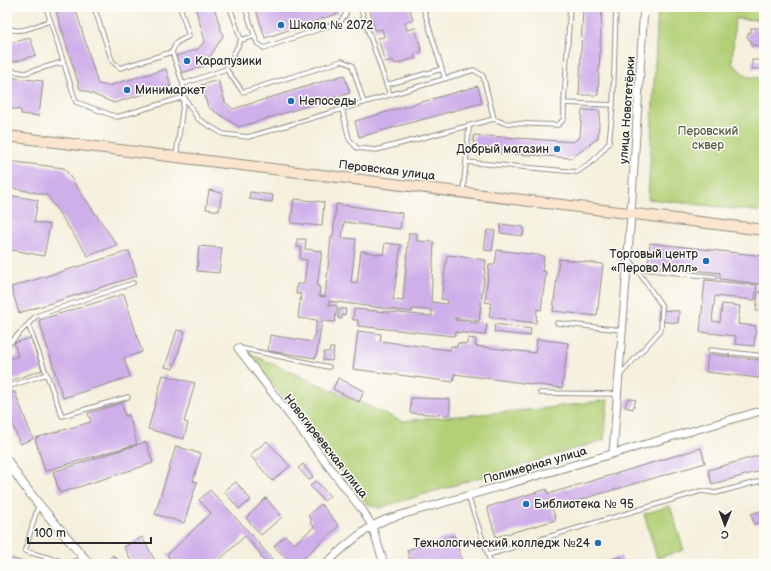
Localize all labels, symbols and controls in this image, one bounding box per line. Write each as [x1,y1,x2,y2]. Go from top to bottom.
place label: Школа № 2072 [289,18,373,33]
marker: Школа № 2072 [276,20,286,30]
place label: Карапузики [195,54,262,69]
marker: Карапузики [182,56,192,66]
street label: улица Новотетёрки [616,56,639,164]
place label: Минимаркет [135,83,206,98]
marker: Минимаркет [122,85,132,95]
place label: Непоседы [299,94,356,109]
marker: Непоседы [286,96,296,106]
park label: Перовский сквер [678,124,739,153]
place label: Добрый магазин [456,142,549,157]
marker: Добрый магазин [552,144,562,154]
street label: Перовская улица [338,157,436,184]
place label: Торговый центр «Перово Молл» [609,247,698,276]
marker: Торговый центр «Перово Молл» [701,256,711,266]
street label: Новогиреевская улица [280,391,371,501]
street label: Полимерная улица [482,444,589,487]
place label: Библиотека № 95 [534,497,634,512]
marker: Библиотека № 95 [521,499,531,509]
north arrow [705,505,745,545]
scale bar [28,519,151,545]
text: 100 m [34,526,66,541]
text: С [721,528,729,541]
place label: Технологический колледж №24 [413,536,591,551]
marker: Технологический колледж №24 [593,538,603,548]

